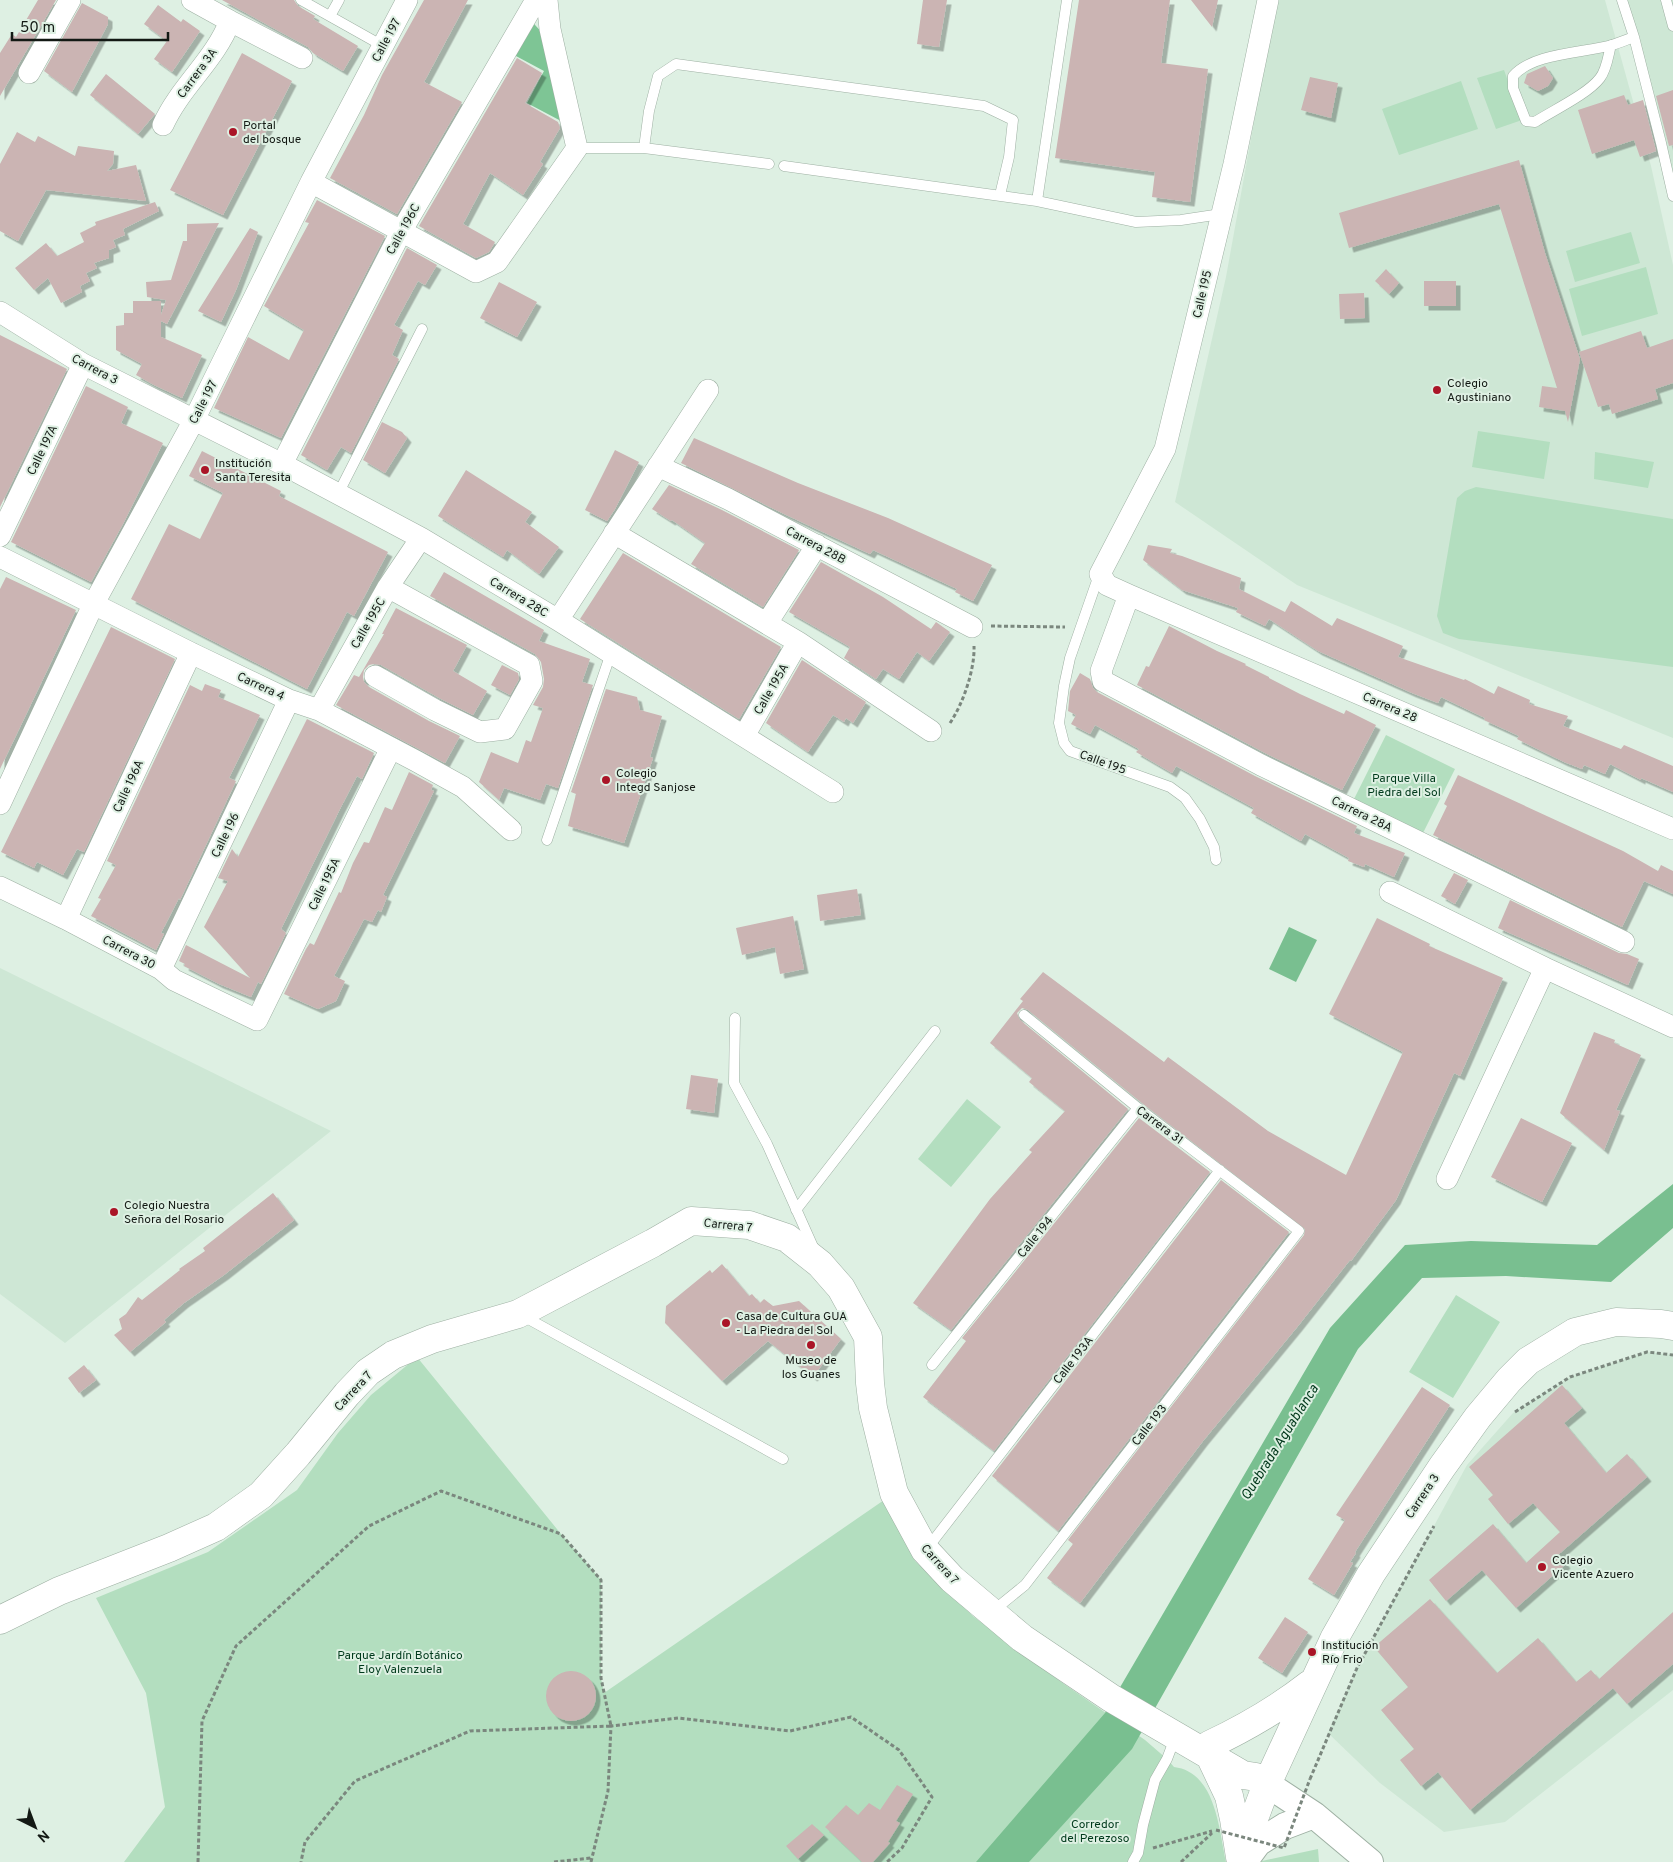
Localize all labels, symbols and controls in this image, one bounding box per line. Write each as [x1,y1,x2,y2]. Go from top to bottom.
scale bar [12,10,169,42]
street label: Calle 197 [369,16,405,65]
text: 50 m [20,19,55,38]
street label: Carrera 3A [174,45,222,102]
place label: Portal del bosque [243,118,301,148]
marker: Portal del bosque [227,126,239,138]
street label: Calle 196C [383,201,425,258]
street label: Calle 195 [1190,269,1216,320]
street label: Carrera 3 [68,351,121,389]
place label: Colegio Agustiniano [1447,376,1512,406]
street label: Calle 197 [186,378,222,427]
marker: Colegio Agustiniano [1431,384,1443,396]
street label: Calle 197A [24,423,62,478]
place label: Institución Santa Teresita [215,456,291,486]
marker: Institución Santa Teresita [199,464,211,476]
street label: Carrera 28B [783,523,848,568]
street label: Carrera 28C [486,574,551,622]
street label: Calle 195C [348,595,390,652]
street label: Calle 195A [751,661,793,718]
street label: Carrera 4 [234,669,287,705]
street label: Carrera 28 [1360,689,1419,727]
street label: Calle 195 [1077,747,1128,779]
street label: Calle 196A [110,758,148,815]
place label: Colegio Integd Sanjose [616,766,696,796]
park label: Parque Villa Piedra del Sol [1367,771,1441,801]
marker: Colegio Integd Sanjose [600,774,612,786]
street label: Carrera 28A [1328,793,1395,837]
street label: Calle 196 [208,810,244,861]
street label: Calle 195A [305,855,345,913]
street label: Carrera 30 [99,932,158,974]
street label: Carrera 31 [1133,1103,1186,1149]
place label: Colegio Nuestra Señora del Rosario [124,1198,225,1228]
marker: Colegio Nuestra Señora del Rosario [108,1206,120,1218]
street label: Calle 194 [1014,1214,1057,1262]
street label: Carrera 7 [703,1215,753,1237]
place label: Casa de Cultura GUA - La Piedra del Sol [736,1309,847,1339]
marker: Casa de Cultura GUA - La Piedra del Sol [720,1317,732,1329]
street label: Calle 193A [1050,1333,1097,1388]
marker: Museo de los Guanes [805,1339,817,1351]
place label: Museo de los Guanes [782,1353,840,1383]
street label: Carrera 7 [331,1368,376,1415]
water label: Quebrada Aguablanca [1238,1381,1323,1504]
street label: Calle 193 [1129,1402,1171,1450]
street label: Carrera 3 [1402,1471,1444,1522]
street label: Carrera 7 [917,1541,962,1588]
place label: Colegio Vicente Azuero [1552,1553,1634,1583]
marker: Colegio Vicente Azuero [1536,1561,1548,1573]
place label: Institución Río Frio [1322,1638,1378,1668]
marker: Institución Río Frio [1306,1646,1318,1658]
park label: Parque Jardín Botánico Eloy Valenzuela [337,1648,463,1678]
north arrow [10,1802,60,1852]
park label: Corredor del Perezoso [1061,1817,1130,1847]
text: N [33,1826,52,1845]

